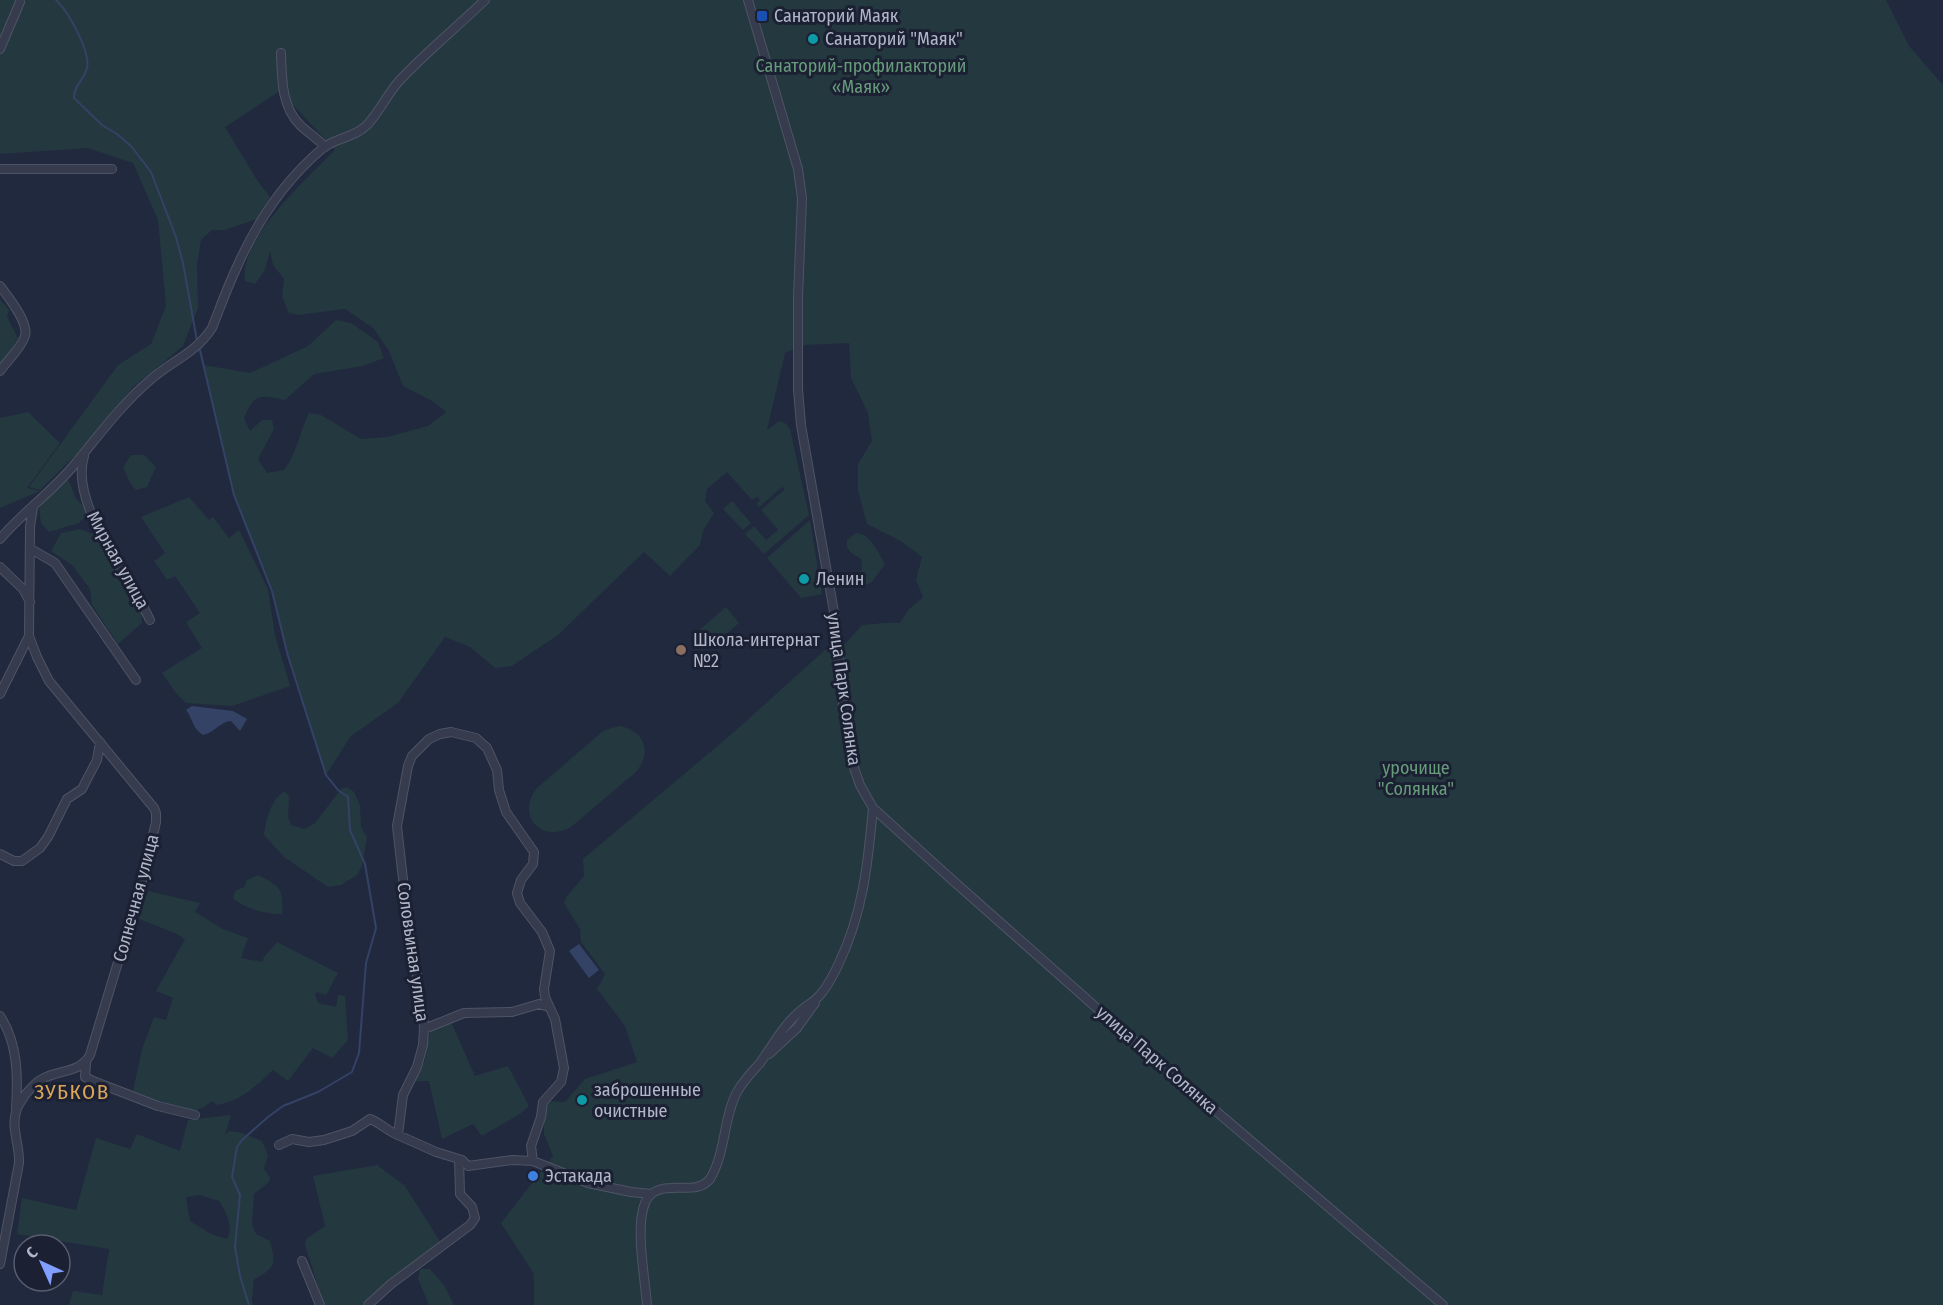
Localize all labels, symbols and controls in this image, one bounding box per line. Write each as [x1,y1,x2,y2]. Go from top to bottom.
place label: Санаторий Маяк [774,5,899,27]
marker: Санаторий Маяк [755,9,769,23]
place label: Санаторий "Маяк" [825,28,963,50]
marker: Санаторий "Маяк" [806,32,820,46]
park label: Санаторий-профилакторий «Маяк» [756,55,966,98]
street label: Мирная улица [82,507,154,613]
place label: Ленин [816,568,864,590]
marker: Ленин [797,572,811,586]
street label: улица Парк Солянка [822,611,866,767]
place label: Школа-интернат №2 [693,629,821,672]
marker: Школа-интернат №2 [674,643,688,657]
park label: урочище "Солянка" [1378,757,1454,800]
street label: Солнечная улица [108,832,164,964]
street label: Соловьиная улица [392,881,434,1023]
street label: улица Парк Солянка [1092,1001,1222,1119]
district label: ЗУБКОВ [34,1079,110,1105]
place label: заброшенные очистные [594,1079,701,1122]
marker: заброшенные очистные [575,1093,589,1107]
place label: Эстакада [545,1165,612,1187]
marker: Эстакада [526,1169,540,1183]
north arrow [12,1233,72,1293]
text: С [22,1243,42,1262]

